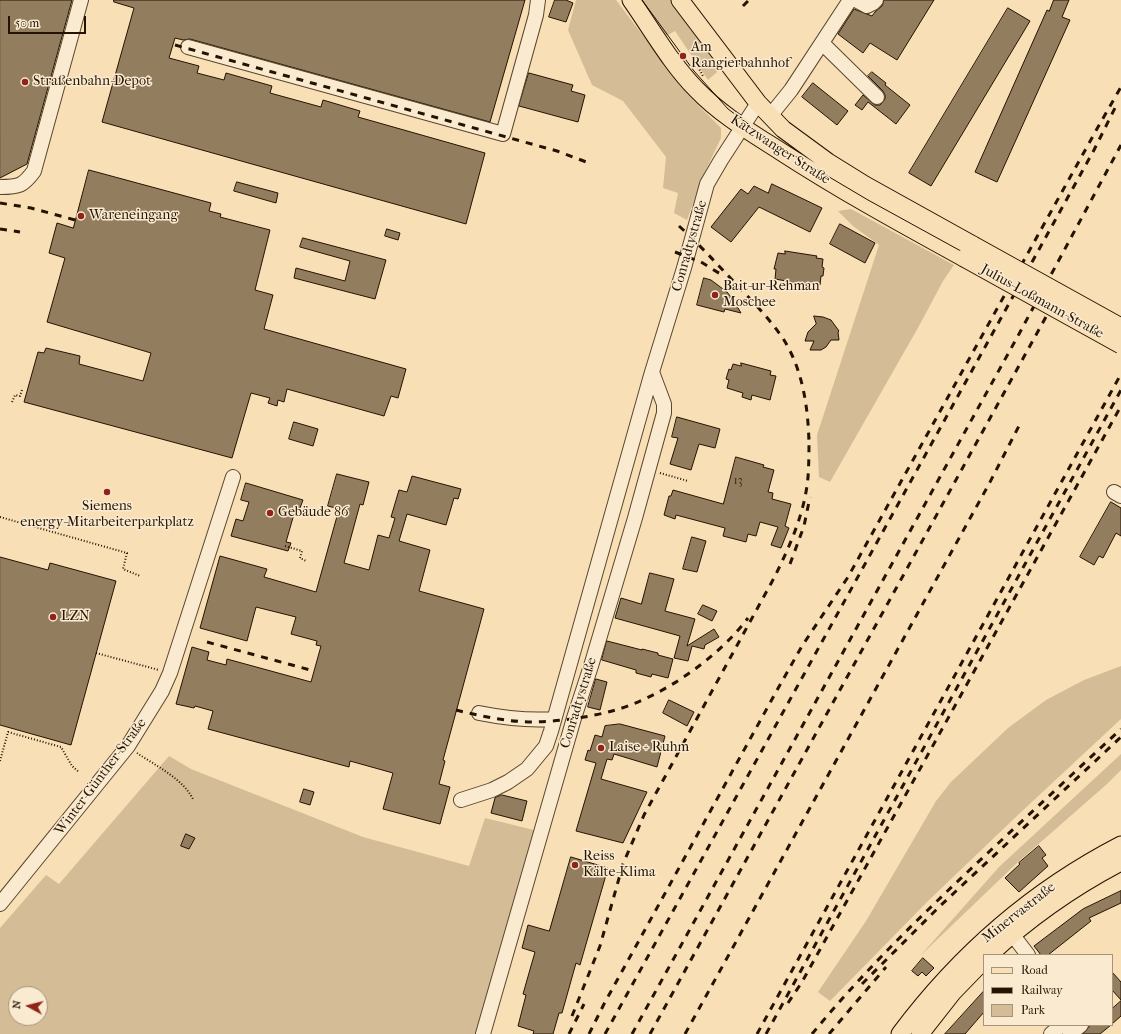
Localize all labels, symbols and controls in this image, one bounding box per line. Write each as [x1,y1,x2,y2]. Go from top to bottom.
scale bar [10,8,88,34]
text: 50 m [15,16,39,30]
place label: Am Rangierbahnhof [691,40,790,72]
marker: Am Rangierbahnhof [678,51,688,61]
place label: Straßenbahn-Depot [33,74,151,90]
marker: Straßenbahn-Depot [20,77,30,87]
street label: Katzwanger Straße [727,112,833,188]
street label: Conradtystraße [669,198,711,294]
place label: Wareneingang [89,208,178,224]
marker: Wareneingang [76,211,86,221]
street label: Julius-Loßmann-Straße [978,261,1106,343]
place label: Bait-ur-Rehman Moschee [723,279,820,312]
marker: Bait-ur-Rehman Moschee [710,290,720,300]
house number: 13 [733,474,743,488]
marker: Siemens energy-Mitarbeiterparkplatz [102,487,112,497]
place label: Siemens energy-Mitarbeiterparkplatz [20,499,194,532]
place label: Gebäude 86 [278,505,349,521]
marker: Gebäude 86 [265,508,275,518]
place label: LZN [61,609,90,625]
marker: LZN [48,612,58,622]
street label: Conradtystraße [557,655,601,751]
street label: Winter-Günther-Straße [52,715,150,839]
place label: Laise + Ruhm [609,740,689,756]
marker: Laise + Ruhm [596,743,606,753]
place label: Reiss Kälte-Klima [583,849,655,882]
marker: Reiss Kälte-Klima [570,860,580,870]
street label: Minervastraße [979,879,1059,947]
legend [983,954,1113,1026]
text: Road [1021,963,1048,977]
text: Railway [1021,983,1063,997]
north arrow [8,986,48,1026]
text: N [10,1000,24,1010]
text: Park [1021,1003,1045,1017]

